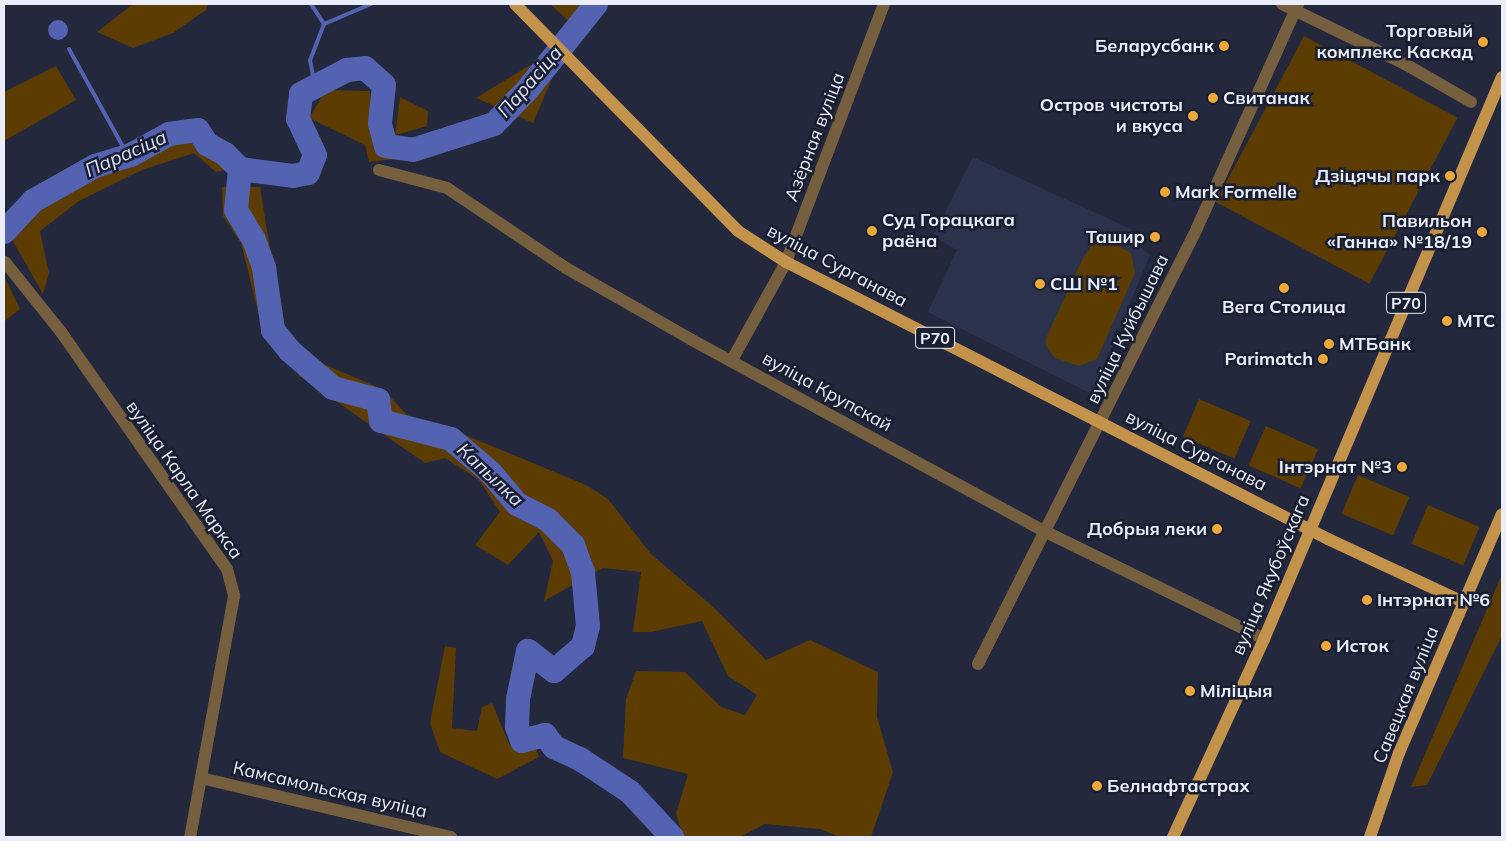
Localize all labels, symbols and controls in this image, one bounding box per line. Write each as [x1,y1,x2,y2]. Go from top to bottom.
place label: Торговый комплекс Каскад [1316,21,1473,64]
place label: Беларусбанк [1095,35,1214,57]
marker: Торговый комплекс Каскад [1477,36,1489,48]
marker: Беларусбанк [1218,40,1230,52]
water label: Парасіца [493,42,567,122]
street label: Азёрная вуліца [781,70,849,204]
place label: Свитанак [1223,87,1310,109]
marker: Свитанак [1207,92,1219,104]
place label: Остров чистоты и вкуса [1040,95,1183,138]
marker: Остров чистоты и вкуса [1187,110,1199,122]
water label: Парасіца [82,126,170,182]
place label: Дзіцячы парк [1315,165,1440,187]
marker: Дзіцячы парк [1444,170,1456,182]
place label: Mark Formelle [1175,181,1297,203]
marker: Mark Formelle [1159,186,1171,198]
place label: Суд Горацкага раёна [882,210,1015,252]
place label: Павильон «Ганна» №18/19 [1327,211,1472,253]
street label: вуліца Сурганава [763,220,911,312]
marker: Суд Горацкага раёна [866,225,878,237]
place label: Ташир [1086,226,1145,248]
marker: Павильон «Ганна» №18/19 [1476,226,1488,238]
marker: Ташир [1149,231,1161,243]
street label: вуліца Куйбышава [1082,251,1174,407]
place label: СШ №1 [1050,273,1118,295]
marker: СШ №1 [1034,278,1046,290]
marker: Вега Столица [1278,282,1290,294]
road number: Р70 [1386,290,1426,316]
place label: Вега Столица [1222,296,1346,318]
place label: МТС [1457,310,1495,332]
marker: МТС [1441,315,1453,327]
road number: Р70 [915,324,955,352]
place label: МТБанк [1339,333,1411,355]
marker: МТБанк [1323,338,1335,350]
street label: вуліца Крупскай [759,348,895,436]
place label: Parimatch [1224,348,1313,370]
marker: Parimatch [1317,353,1329,365]
street label: вуліца Карла Маркса [121,397,247,563]
street label: вуліца Сурганава [1122,406,1270,496]
water label: Капылка [452,439,528,511]
place label: Інтэрнат №3 [1279,456,1392,478]
marker: Інтэрнат №3 [1396,461,1408,473]
street label: вуліца Якубоўскага [1227,492,1315,658]
place label: Добрыя леки [1087,518,1207,540]
marker: Добрыя леки [1211,523,1223,535]
place label: Інтэрнат №6 [1377,589,1490,611]
marker: Інтэрнат №6 [1361,594,1373,606]
street label: Савецкая вуліца [1369,623,1443,767]
place label: Исток [1336,635,1389,657]
marker: Исток [1320,640,1332,652]
place label: Міліцыя [1200,680,1272,702]
marker: Міліцыя [1184,685,1196,697]
street label: Камсамольская вуліца [231,757,429,823]
place label: Белнафтастрах [1107,775,1250,797]
marker: Белнафтастрах [1091,780,1103,792]

